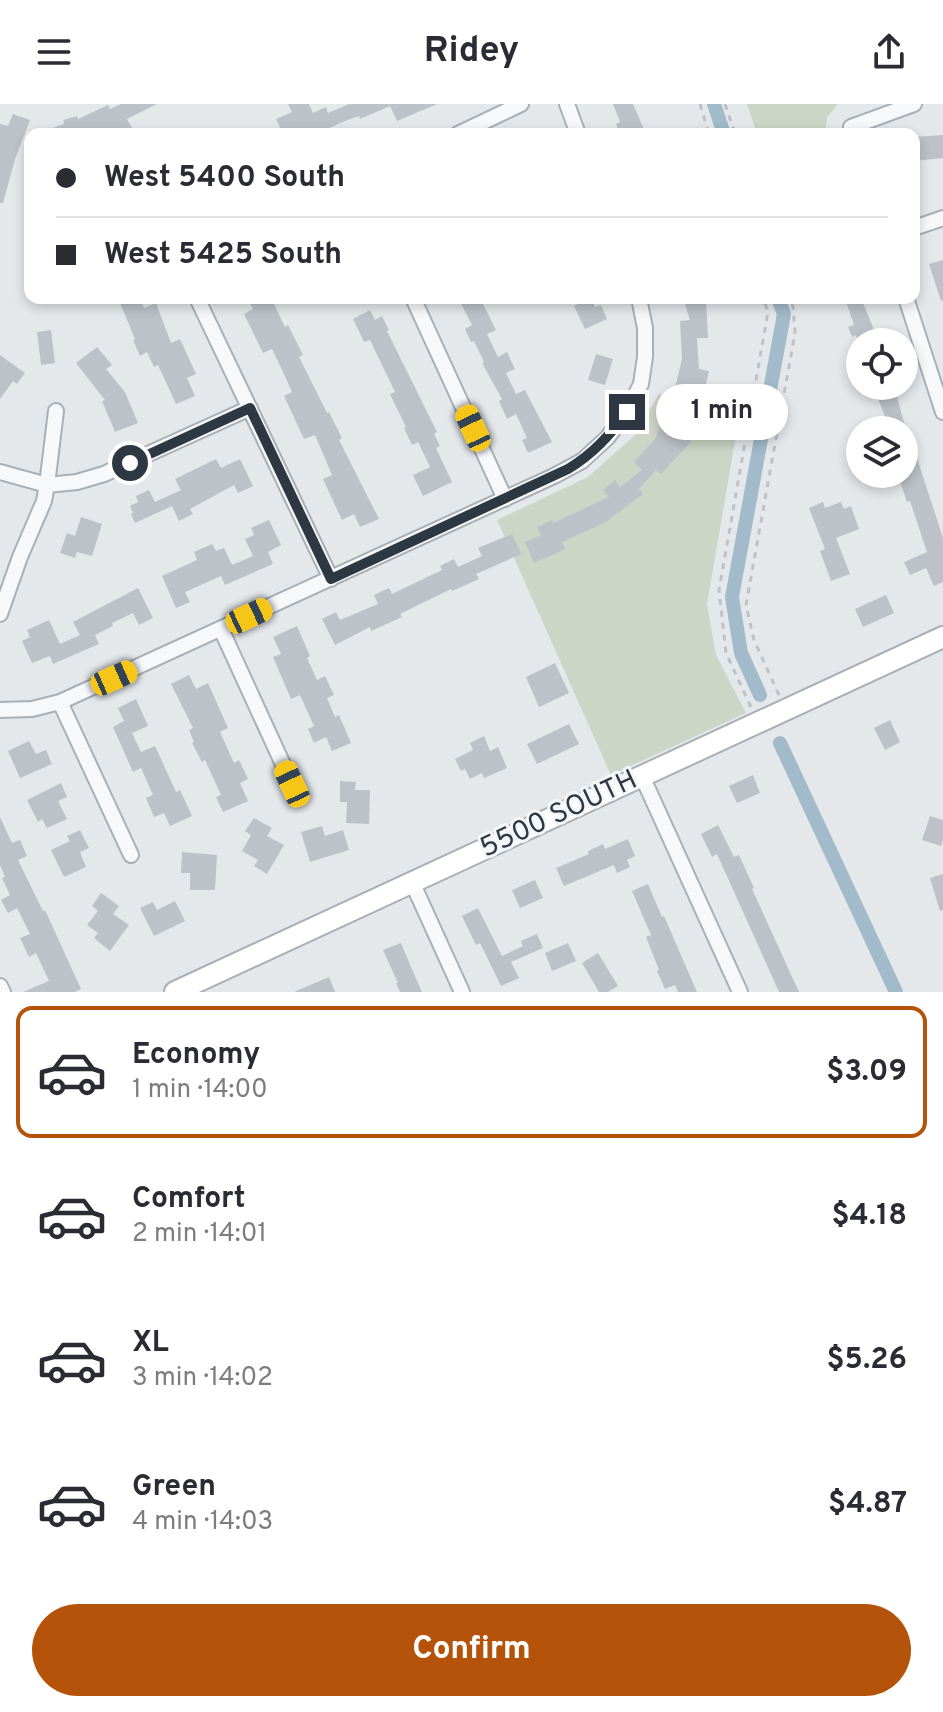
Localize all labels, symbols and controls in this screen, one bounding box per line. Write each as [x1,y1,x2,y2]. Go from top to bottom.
text: Ridey [424,29,519,75]
icon: menu [32,30,76,74]
icon: share [867,30,911,74]
text: West 5400 South [104,160,345,197]
text: West 5425 South [104,237,342,274]
map controls [846,328,918,488]
button: locate [846,328,918,400]
callout: 1 min [655,384,787,440]
route end [609,394,645,430]
text: 1 min [691,395,753,428]
car [452,401,494,455]
button: layers [846,416,918,488]
route start [112,445,148,481]
car [222,595,276,637]
car [87,657,141,699]
car [271,757,313,811]
street label: 5500 SOUTH [475,763,643,867]
icon: car [36,1036,108,1108]
text: Economy [132,1037,260,1074]
text: $3.09 [826,1054,907,1091]
text: 1 min · 14:00 [132,1074,268,1107]
icon: car [36,1180,108,1252]
text: Comfort [132,1181,245,1218]
text: $4.18 [832,1198,907,1235]
text: 2 min · 14:01 [132,1218,267,1251]
icon: car [36,1324,108,1396]
text: XL [132,1325,169,1362]
text: $5.26 [826,1342,907,1379]
text: 3 min · 14:02 [132,1362,273,1395]
icon: car [36,1468,108,1540]
text: Green [132,1469,216,1506]
text: $4.87 [828,1486,907,1523]
text: 4 min · 14:03 [132,1506,273,1539]
button: Confirm [32,1604,911,1696]

